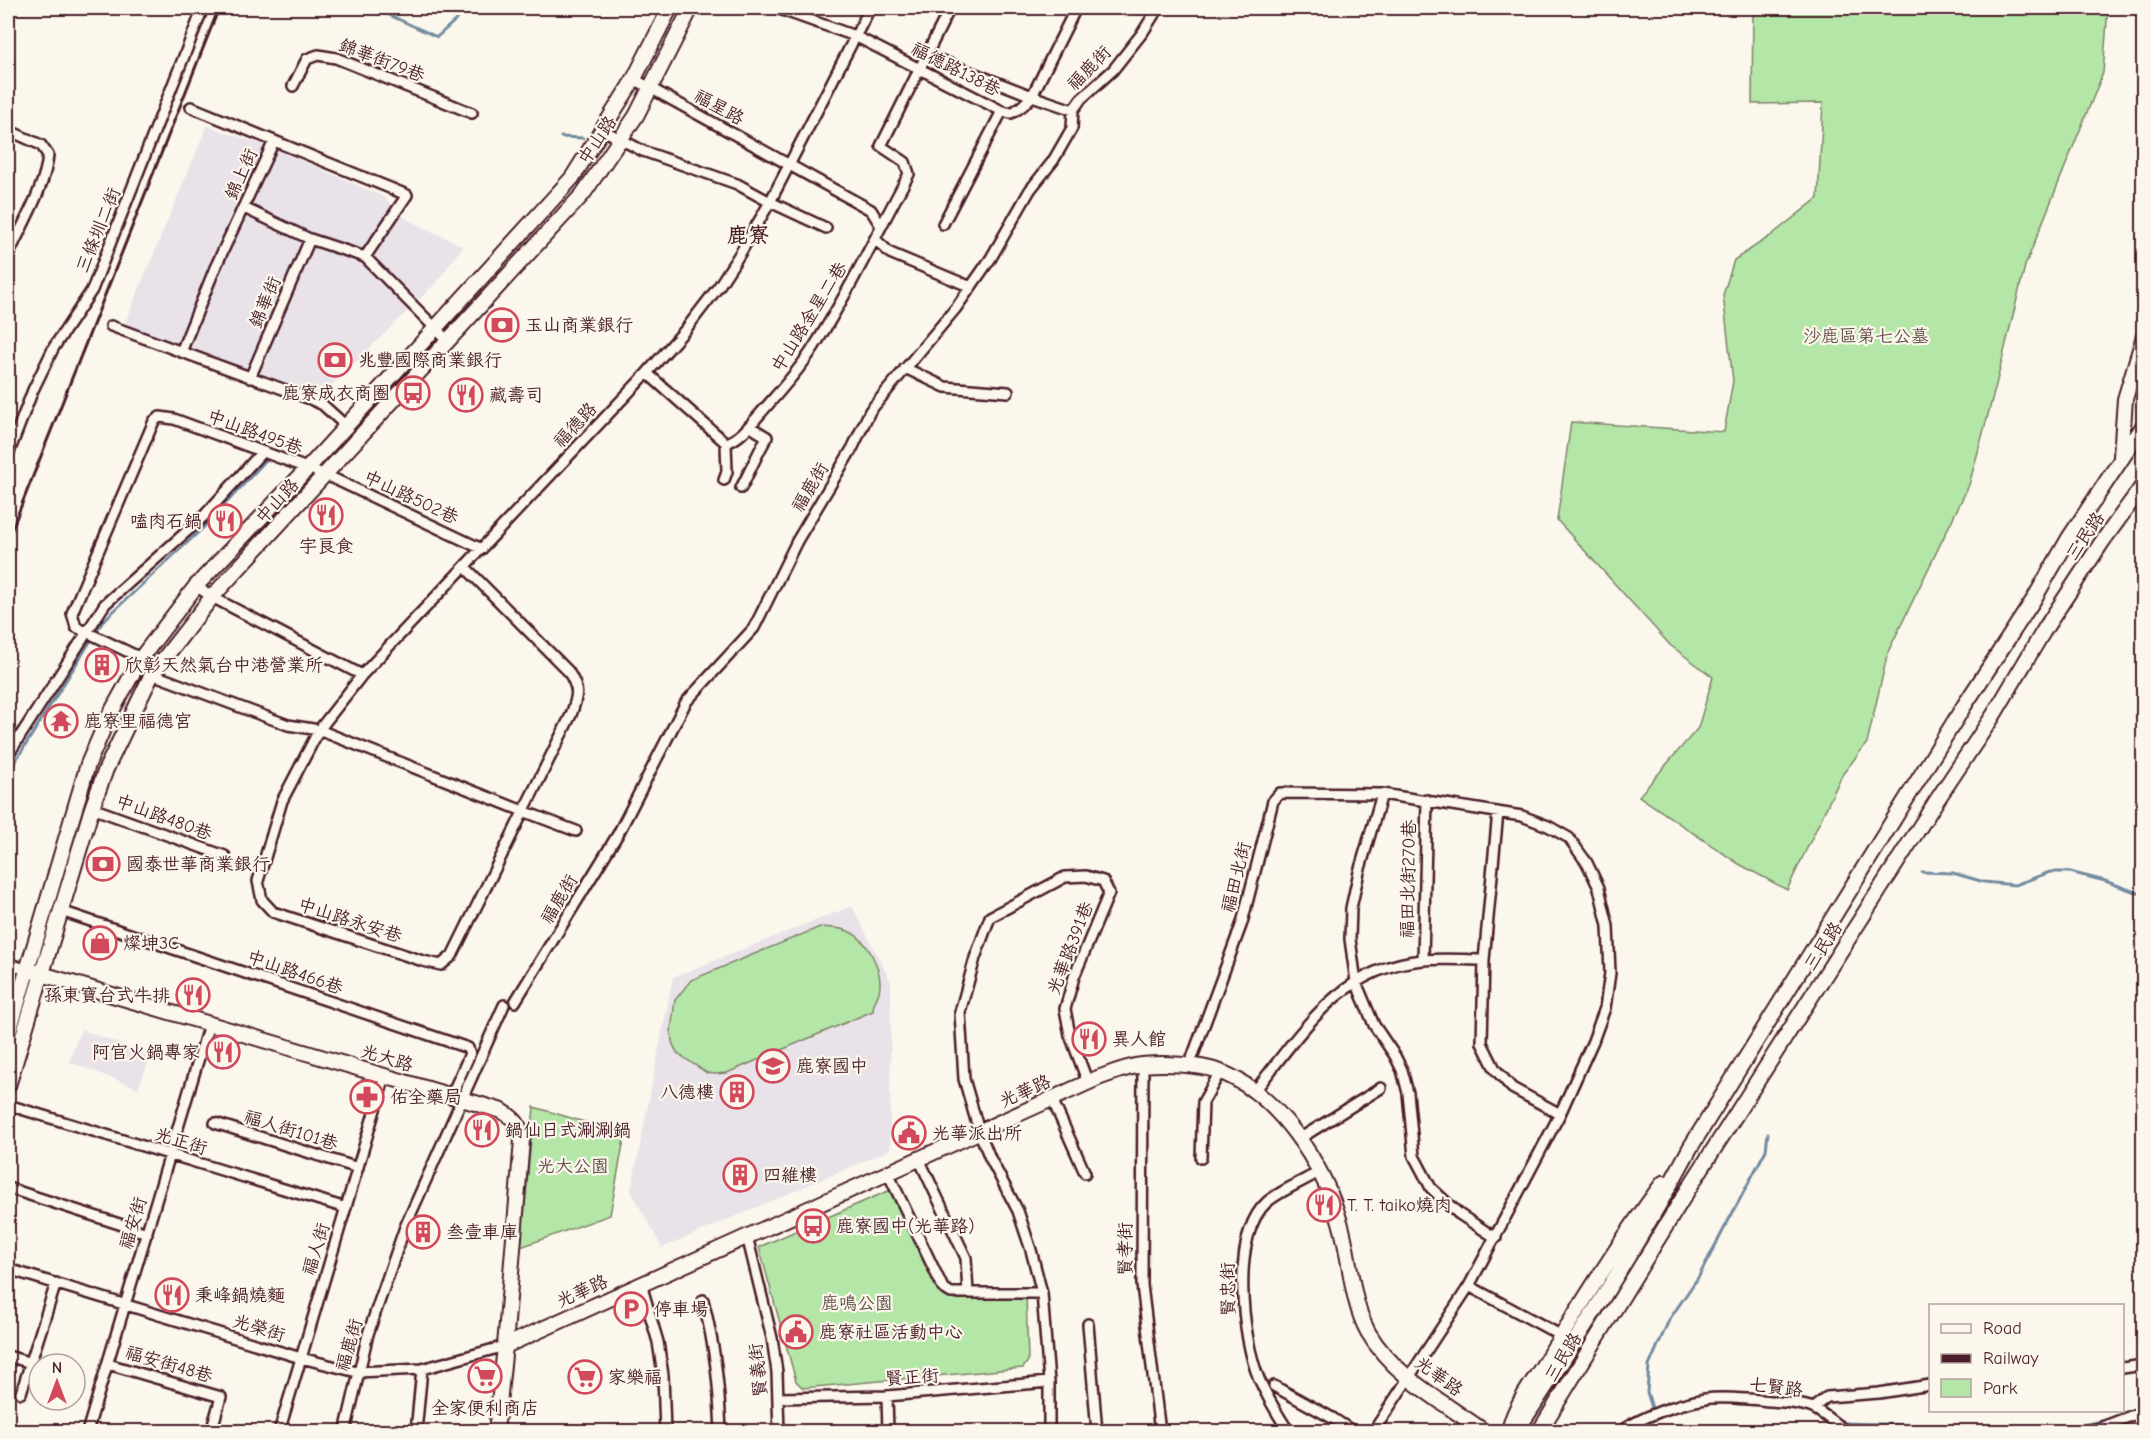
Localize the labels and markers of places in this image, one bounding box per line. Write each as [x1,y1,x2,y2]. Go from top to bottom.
bank icon: 玉山商業銀行 [484,307,520,343]
place label: 玉山商業銀行 [525,315,633,336]
bank icon: 兆豐國際商業銀行 [317,342,353,378]
place label: 兆豐國際商業銀行 [358,350,502,371]
bus stop icon: 鹿寮成衣商圈 [395,375,431,411]
restaurant icon: 藏壽司 [448,377,484,413]
place label: 鹿寮成衣商圈 [282,383,390,404]
place label: 藏壽司 [489,385,543,406]
restaurant icon: 宇良食 [308,497,344,533]
restaurant icon: 嗑肉石鍋 [207,503,243,539]
place label: 嗑肉石鍋 [130,511,202,532]
place label: 宇良食 [299,536,353,557]
building icon: 欣彰天然氣台中港營業所 [84,647,120,683]
place label: 欣彰天然氣台中港營業所 [125,655,323,676]
temple icon: 鹿寮里福德宮 [43,703,79,739]
place label: 鹿寮里福德宮 [84,711,192,732]
bank icon: 國泰世華商業銀行 [85,846,121,882]
place label: 國泰世華商業銀行 [126,854,270,875]
shop icon: 燦坤3C [82,925,118,961]
place label: 燦坤3C [123,933,179,954]
restaurant icon: 孫東寶台式牛排 [175,977,211,1013]
place label: 孫東寶台式牛排 [44,985,170,1006]
restaurant icon: 異人館 [1071,1021,1107,1057]
place label: 異人館 [1112,1029,1166,1050]
restaurant icon: 阿官火鍋專家 [205,1034,241,1070]
place label: 阿官火鍋專家 [92,1042,200,1063]
school or university icon: 鹿寮國中 [755,1048,791,1084]
place label: 鹿寮國中 [796,1056,868,1077]
building icon: 八德樓 [719,1074,755,1110]
pharmacy icon: 佑全藥局 [349,1079,385,1115]
place label: 八德樓 [660,1082,714,1103]
place label: 佑全藥局 [390,1087,462,1108]
restaurant icon: 鍋仙日式涮涮鍋 [464,1112,500,1148]
public building icon: 光華派出所 [891,1115,927,1151]
place label: 鍋仙日式涮涮鍋 [505,1120,631,1141]
place label: 光華派出所 [932,1123,1022,1144]
building icon: 四維樓 [722,1157,758,1193]
place label: 四維樓 [763,1165,817,1186]
restaurant icon: T. T. taiko燒肉 [1306,1187,1342,1223]
place label: T. T. taiko燒肉 [1347,1195,1452,1216]
bus stop icon: 鹿寮國中(光華路) [795,1208,831,1244]
building icon: 叁壹車庫 [405,1214,441,1250]
place label: 鹿寮國中(光華路) [836,1216,974,1237]
place label: 叁壹車庫 [446,1222,518,1243]
restaurant icon: 秉峰鍋燒麵 [154,1277,190,1313]
place label: 秉峰鍋燒麵 [195,1285,285,1306]
parking icon: 停車場 [613,1291,649,1327]
place label: 停車場 [654,1299,708,1320]
public building icon: 鹿寮社區活動中心 [778,1314,814,1350]
place label: 鹿寮社區活動中心 [819,1322,963,1343]
supermarket icon: 全家便利商店 [467,1358,503,1394]
supermarket icon: 家樂福 [567,1359,603,1395]
place label: 家樂福 [608,1367,662,1388]
place label: 全家便利商店 [431,1398,539,1419]

